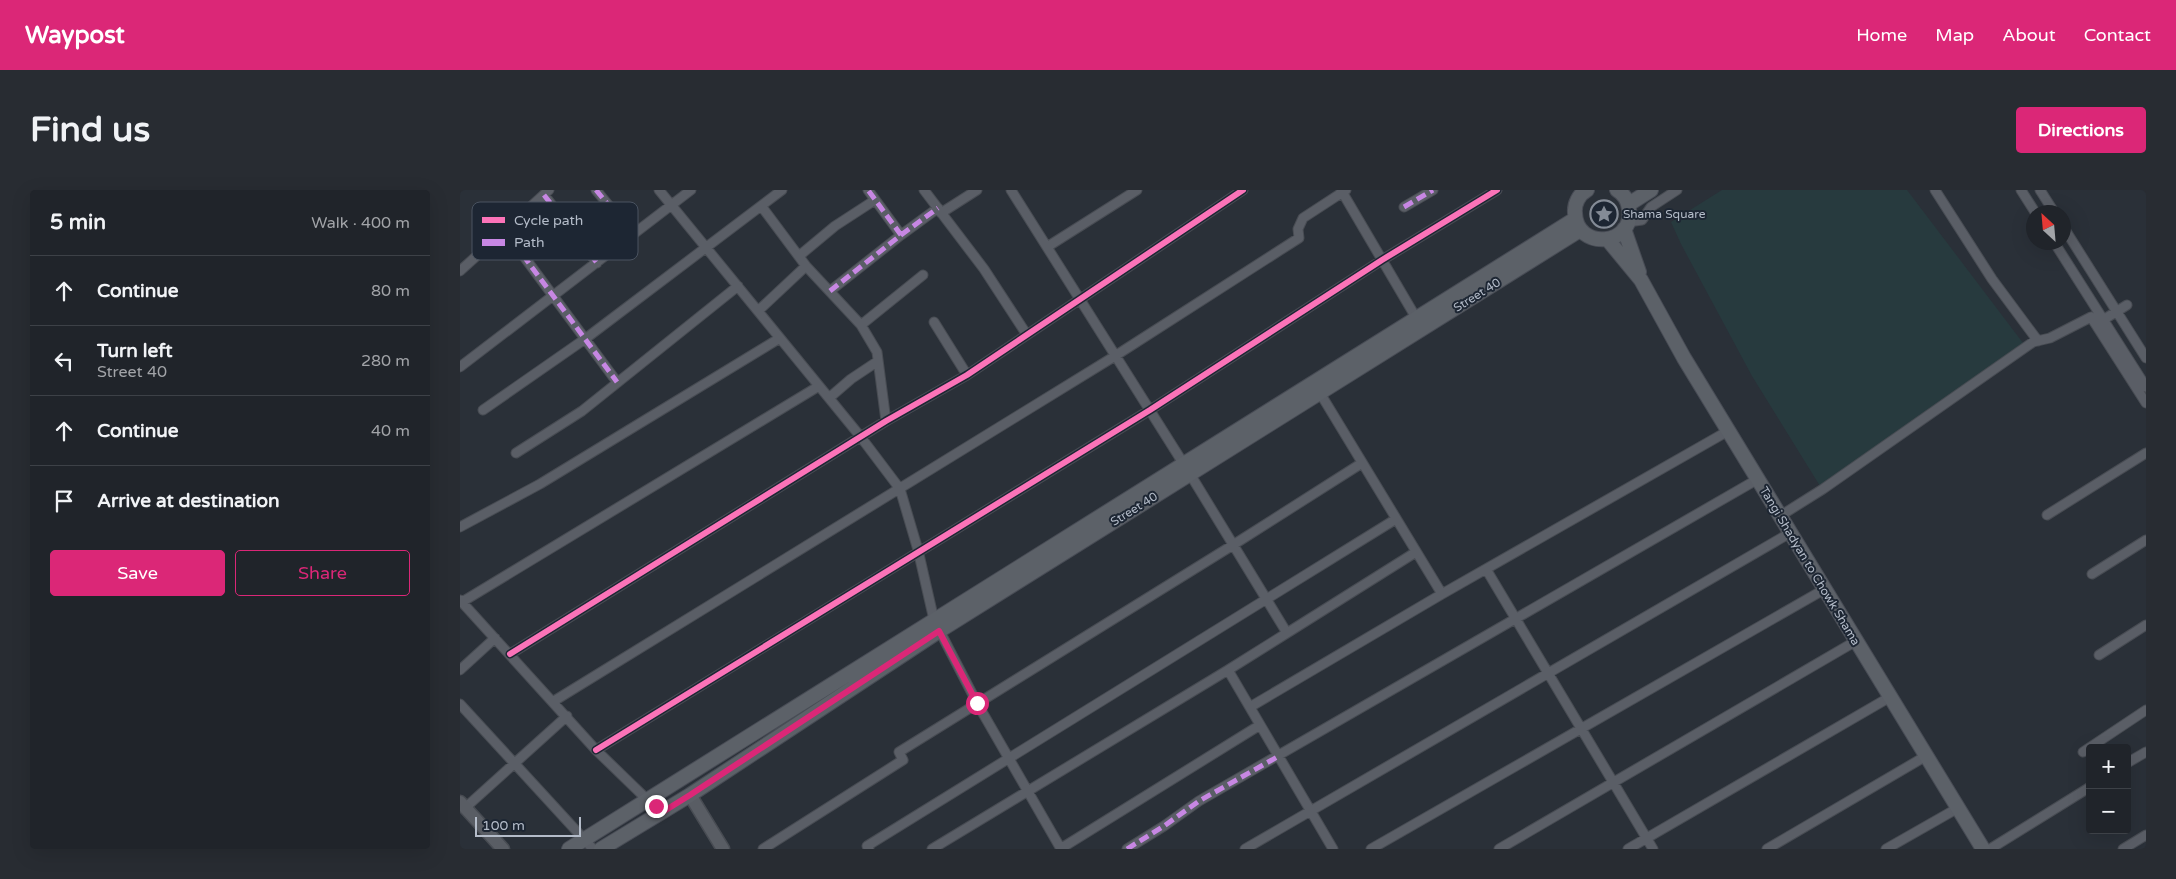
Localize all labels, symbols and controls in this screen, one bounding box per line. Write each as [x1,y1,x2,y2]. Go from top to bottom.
text: Waypost [25,21,125,50]
text: Home [1856,24,1907,46]
text: Map [1935,24,1974,46]
text: About [2002,24,2056,46]
text: Contact [2084,24,2151,46]
button: Directions [2016,107,2146,153]
text: Find us [30,109,150,151]
place icon: Shama Square [1589,199,1619,229]
legend [472,202,638,260]
north arrow [2026,205,2071,250]
place label: Shama Square [1623,207,1706,221]
text: 5 min [50,210,106,235]
text: Cycle path [514,212,583,229]
text: Walk · 400 m [311,213,410,233]
text: Path [514,234,545,251]
street label: Street 40 [1451,275,1503,315]
icon: ahead [50,277,78,305]
text: Continue [97,280,179,302]
text: 80 m [371,281,410,301]
text: Turn left [97,340,173,362]
icon: left [50,347,78,375]
text: 280 m [361,351,410,371]
text: Street 40 [97,362,167,382]
icon: ahead [50,417,78,445]
text: Continue [97,420,179,442]
text: 40 m [371,421,410,441]
street label: Tangi Shadyan to Chowk Shama [1757,484,1863,648]
icon: arrive [50,487,78,515]
street label: Street 40 [1108,489,1160,529]
text: Arrive at destination [97,490,280,512]
button: Save [50,550,225,596]
button: Share [235,550,410,596]
route start [966,692,989,715]
map controls [2086,744,2131,834]
button: + [2086,744,2131,789]
button: − [2086,789,2131,834]
route end [645,795,668,818]
scale bar [475,814,581,837]
text: 100 m [482,817,525,834]

